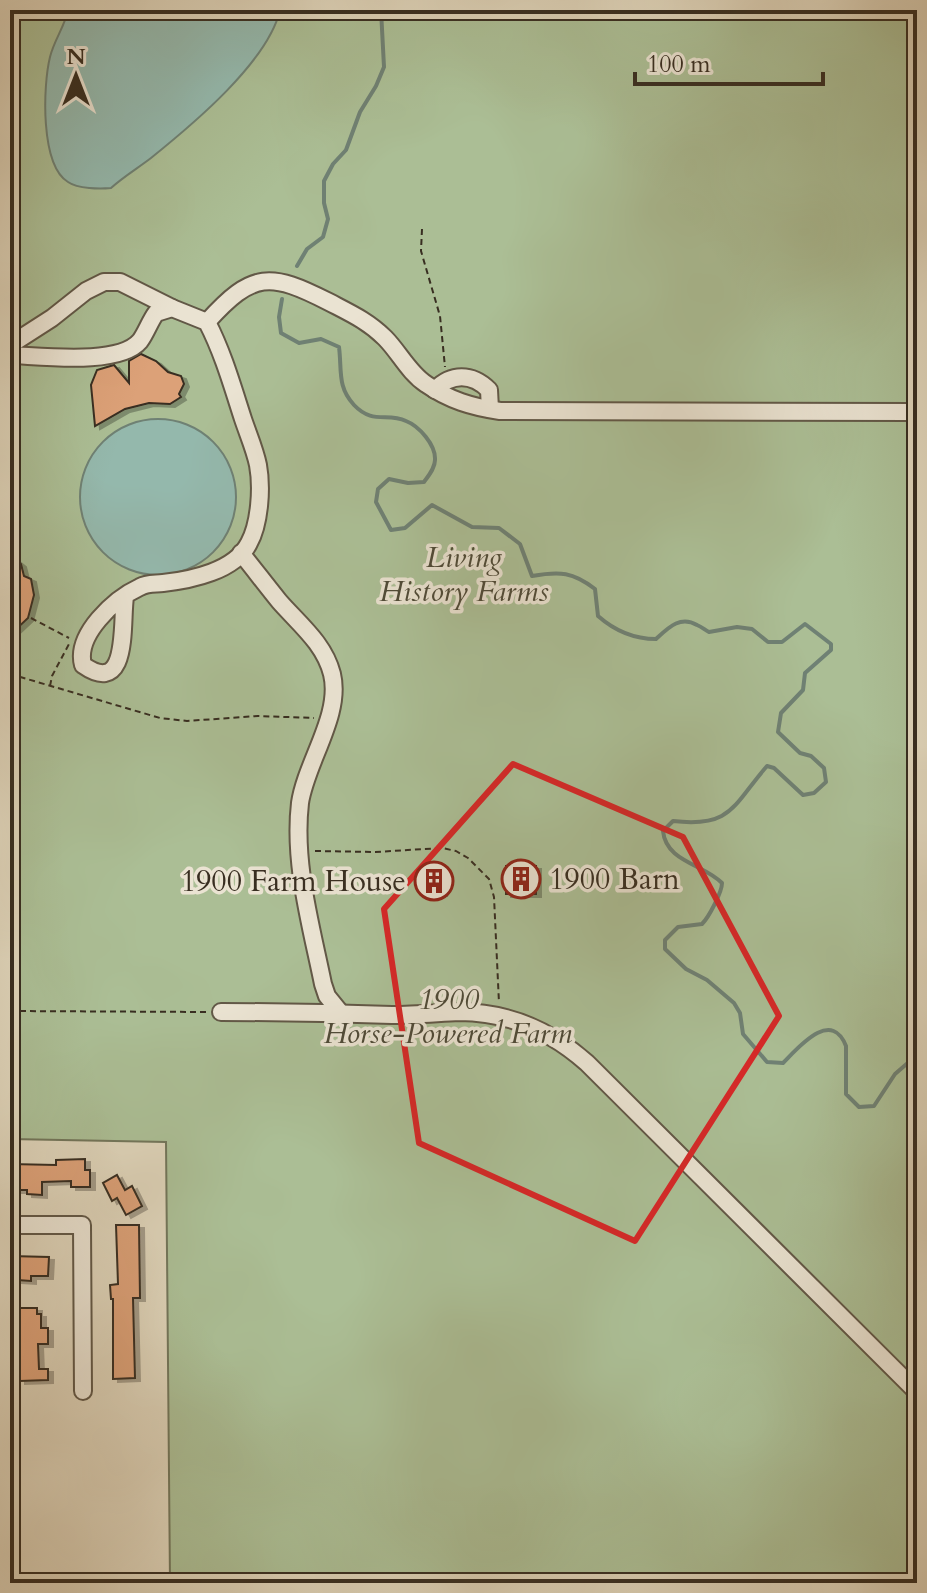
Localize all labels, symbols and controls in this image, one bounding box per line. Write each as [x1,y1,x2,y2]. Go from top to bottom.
north arrow [36,36,116,116]
scale bar [635,36,823,86]
text: N [66,42,86,72]
text: 100 m [647,48,711,81]
park label: Living History Farms [379,537,549,612]
building icon: 1900 Barn [500,858,542,900]
place label: 1900 Barn [549,859,680,900]
building icon: 1900 Farm House [413,860,455,902]
place label: 1900 Farm House [181,861,406,902]
park label: 1900 Horse-Powered Farm [323,979,573,1054]

